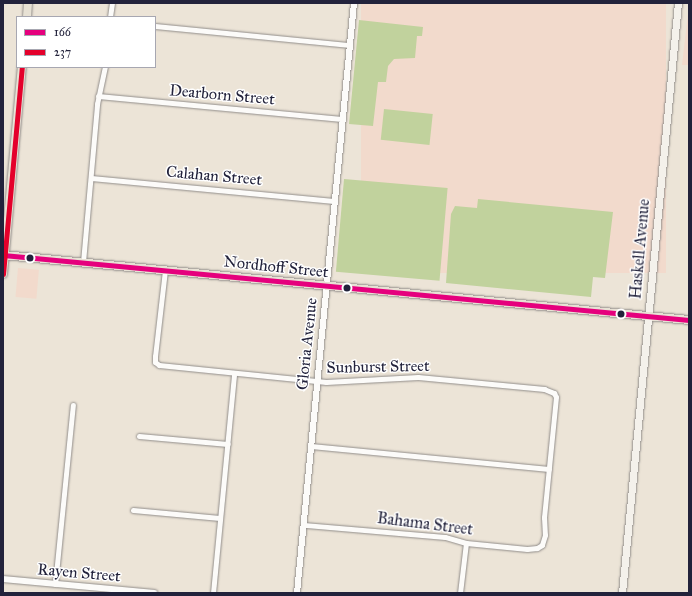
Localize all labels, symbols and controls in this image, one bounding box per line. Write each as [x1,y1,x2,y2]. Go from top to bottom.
legend [16,16,156,68]
text: 166 [54,25,71,39]
text: 237 [54,45,71,59]
street label: Dearborn Street [168,81,276,109]
street label: Calahan Street [165,162,263,190]
street label: Haskell Avenue [626,198,654,300]
street label: Nordhoff Street [223,252,329,282]
unlabelled marker [25,253,35,263]
unlabelled marker [342,283,352,293]
street label: Gloria Avenue [293,297,321,391]
unlabelled marker [616,309,626,319]
street label: Sunburst Street [326,357,430,377]
street label: Bahama Street [376,509,474,539]
street label: Rayen Street [36,560,122,586]

